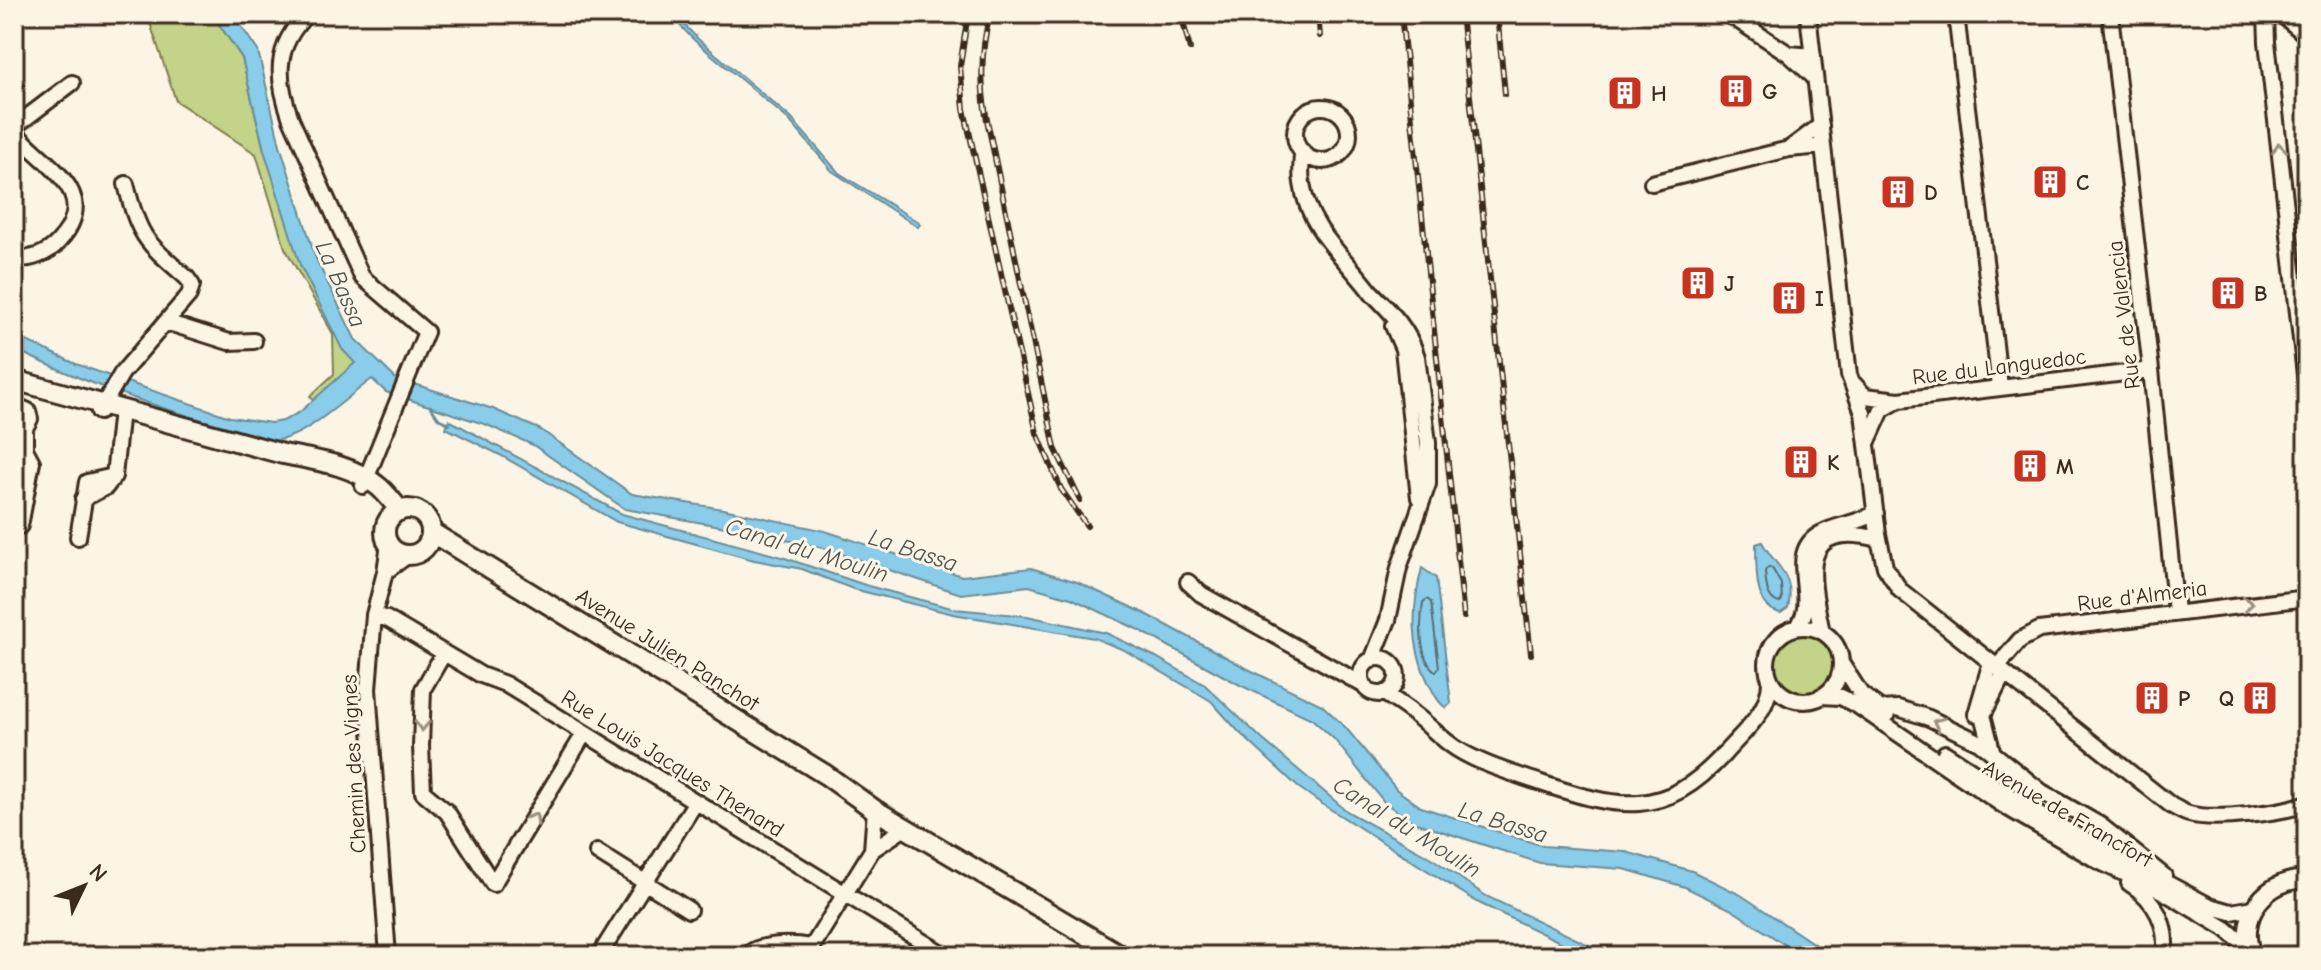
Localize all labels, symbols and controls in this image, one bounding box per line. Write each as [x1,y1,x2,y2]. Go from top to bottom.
building icon: G [1717,72,1755,110]
building icon: H [1606,74,1644,112]
place label: G [1762,79,1778,105]
place label: H [1651,81,1667,107]
one-way arrow [2270,141,2287,154]
building icon: C [2031,163,2069,201]
place label: C [2076,170,2089,196]
building icon: D [1879,173,1917,211]
place label: D [1924,180,1938,206]
water label: La Bassa [310,236,372,332]
street label: Rue de Valencia [2102,239,2146,391]
building icon: J [1679,264,1717,302]
place label: J [1724,271,1734,297]
building icon: B [2209,274,2247,312]
building icon: I [1770,279,1808,317]
place label: B [2254,281,2267,307]
place label: I [1815,286,1824,312]
street label: Rue du Languedoc [1911,343,2088,391]
building icon: K [1782,443,1820,481]
building icon: M [2011,447,2049,485]
place label: K [1827,450,1839,476]
place label: M [2056,454,2074,480]
water label: Canal du Moulin [722,512,892,588]
water label: La Bassa [865,523,961,577]
street label: Rue d'Almeria [2076,575,2209,617]
street label: Avenue Julien Panchot [571,583,764,717]
one-way arrow [2242,596,2255,613]
street label: Chemin des Vignes [336,674,372,854]
building icon: P [2133,679,2171,717]
building icon: Q [2241,679,2279,717]
street label: Rue Louis Jacques Thenard [556,685,789,843]
place label: P [2178,686,2190,712]
place label: Q [2219,686,2234,712]
one-way arrow [1932,716,1946,732]
one-way arrow [413,720,430,733]
street label: Avenue de Francfort [1978,755,2158,873]
water label: Canal du Moulin [1328,770,1486,884]
water label: La Bassa [1455,795,1551,849]
one-way arrow [524,812,540,827]
north arrow [44,846,124,926]
text: N [83,859,112,887]

